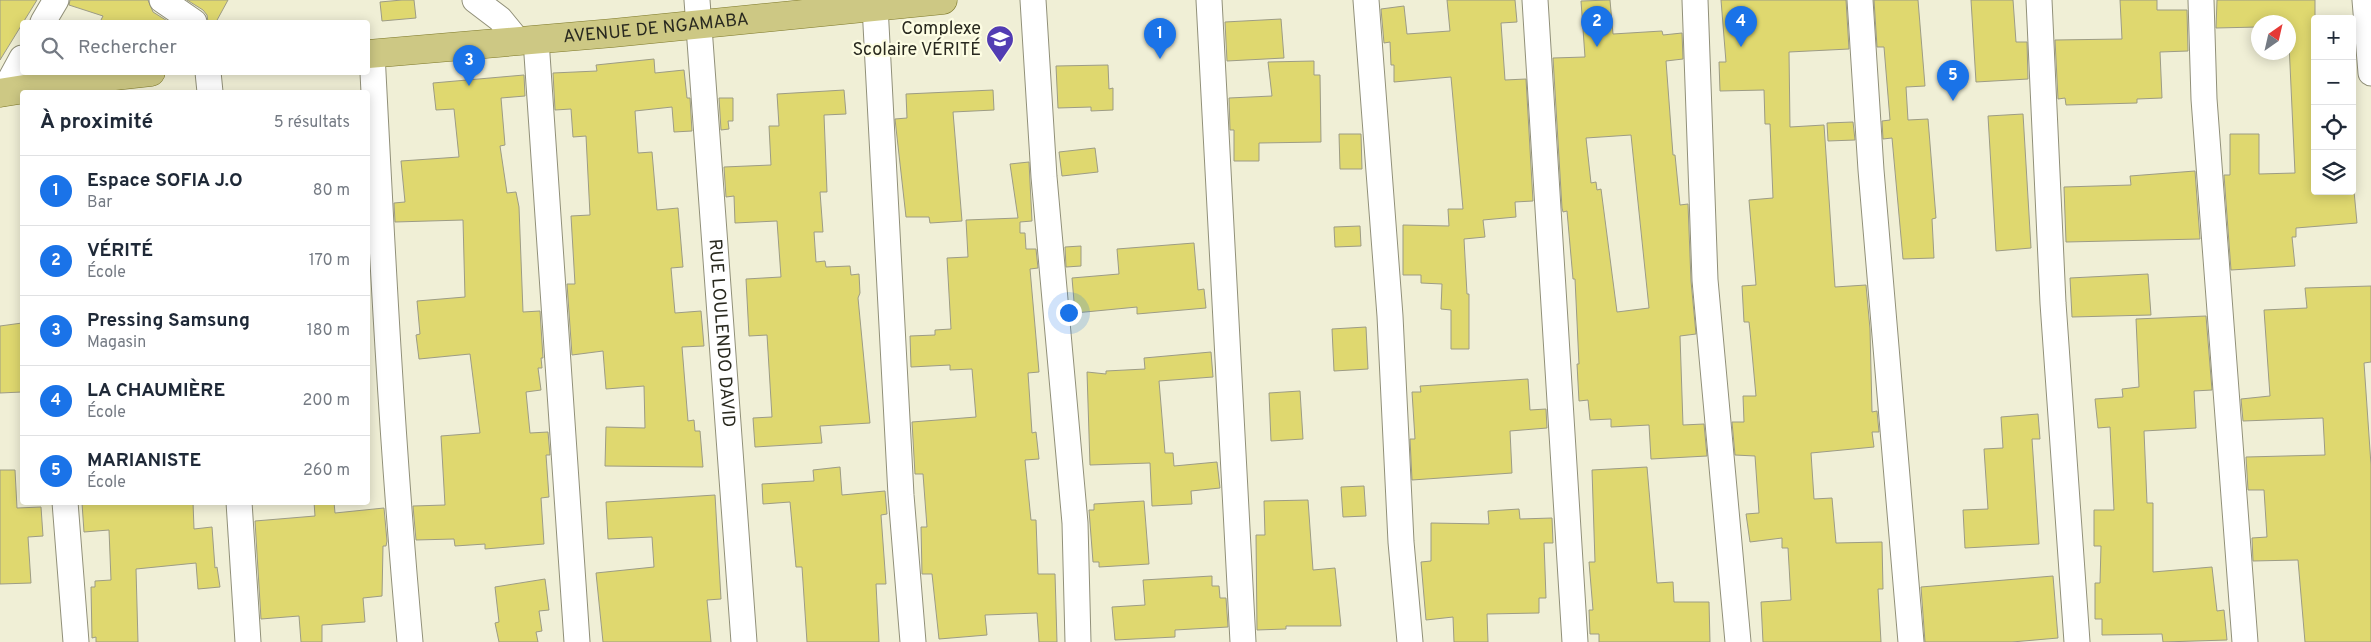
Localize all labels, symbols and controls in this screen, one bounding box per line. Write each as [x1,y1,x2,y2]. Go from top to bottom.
pin: 2 [1581,6,1613,47]
pin: 4 [1725,6,1757,47]
street label: AVENUE DE NGAMABA [562,8,750,49]
north arrow [2251,15,2296,60]
map controls [2311,15,2356,195]
button: + [2311,15,2356,60]
place label: Complexe Scolaire VÉRITÉ [853,18,981,62]
pin: 1 [1144,18,1176,59]
search box [20,20,370,75]
school or university icon: Complexe Scolaire VÉRITÉ [985,24,1015,63]
icon: search [38,34,66,62]
text: Rechercher [78,36,177,60]
pin: 3 [453,45,485,86]
pin: 5 [1937,60,1969,101]
button: − [2311,60,2356,105]
button: locate [2311,105,2356,150]
text: À proximité [40,109,153,136]
text: 5 résultats [274,113,350,133]
button: layers [2311,150,2356,195]
text: Espace SOFIA J.O [87,169,243,193]
text: 1 [53,181,59,201]
text: 80 m [313,181,350,201]
text: Bar [87,193,113,213]
street label: RUE LOULENDO DAVID [703,238,740,428]
text: VÉRITÉ [87,239,153,263]
text: 2 [51,251,61,271]
text: 170 m [309,251,350,271]
text: École [87,263,126,283]
your location [1056,300,1082,326]
text: Pressing Samsung [87,309,250,333]
text: 3 [51,321,61,341]
text: 180 m [307,321,350,341]
text: Magasin [87,333,146,353]
text: LA CHAUMIÈRE [87,379,225,403]
text: 4 [51,391,61,411]
text: 200 m [302,391,350,411]
text: École [87,403,126,423]
text: MARIANISTE [87,449,201,473]
text: 5 [51,461,61,481]
text: 260 m [303,461,350,481]
text: École [87,473,126,493]

